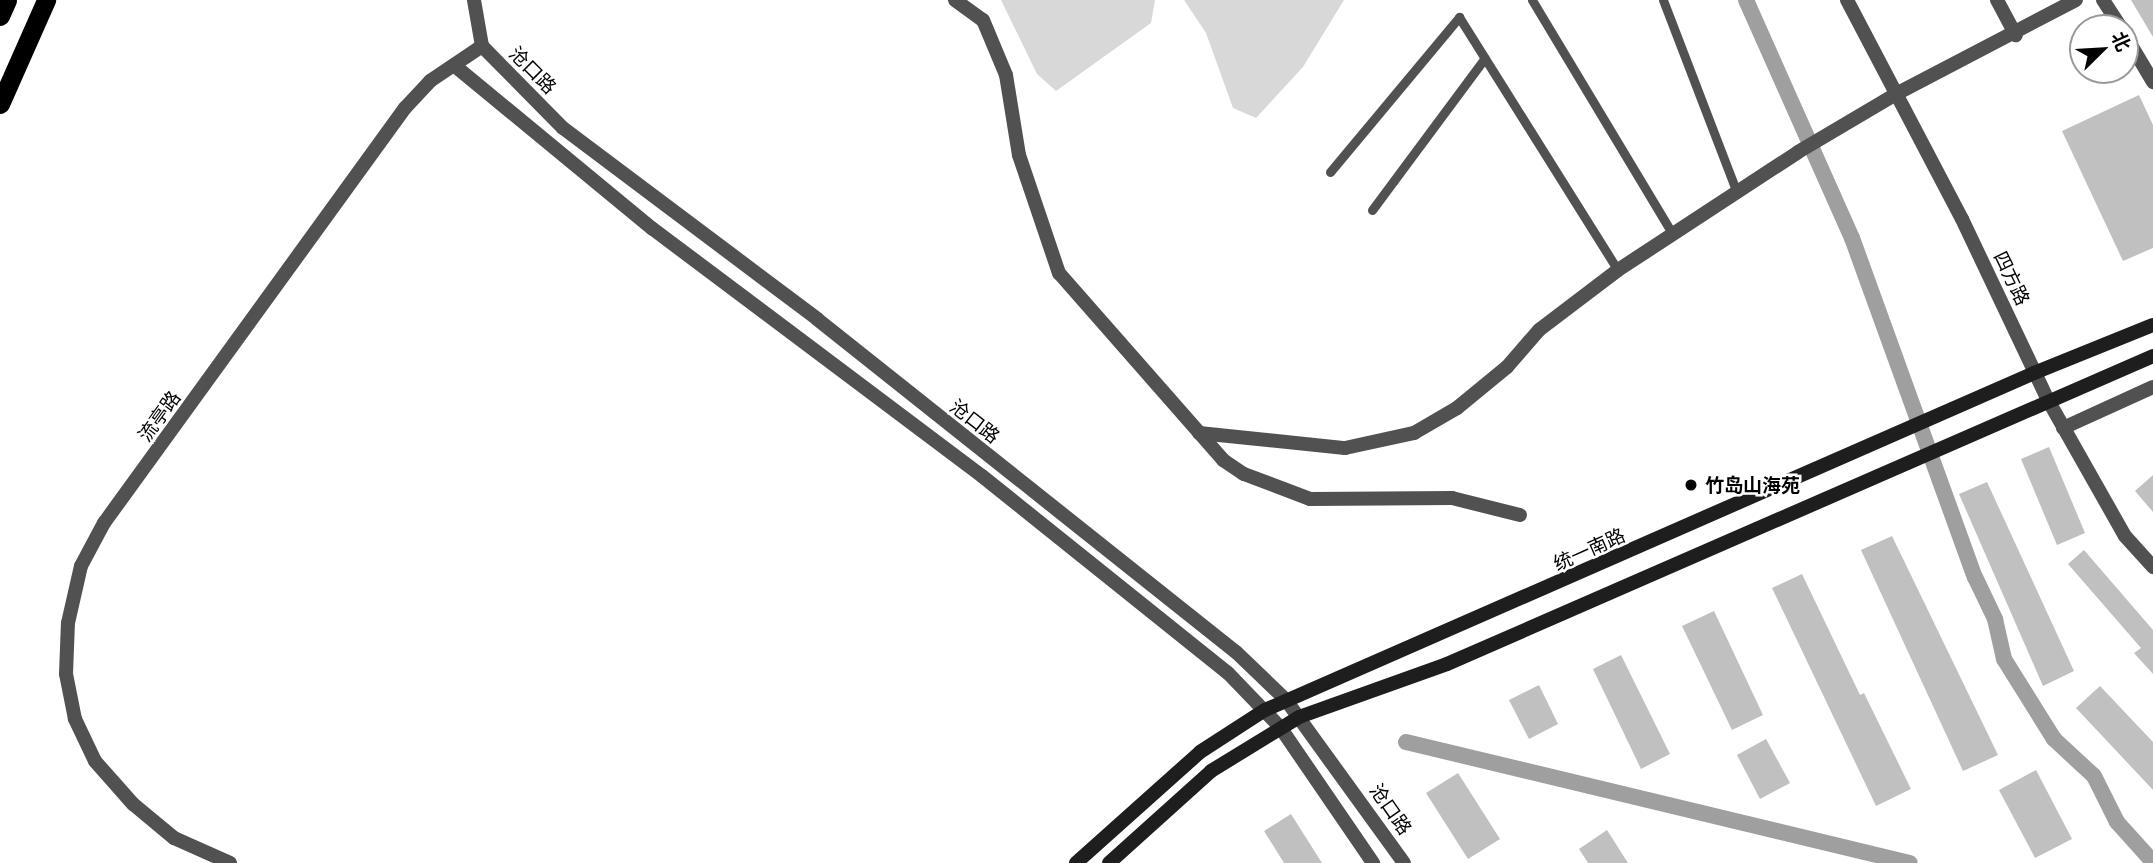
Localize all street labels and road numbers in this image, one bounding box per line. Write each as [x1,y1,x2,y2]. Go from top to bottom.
street label: 沧口路 [505,42,561,98]
street label: 四方路 [1989,247,2035,309]
street label: 流亭路 [133,386,185,446]
street label: 沧口路 [946,394,1004,448]
street label: 统一南路 [1550,523,1628,575]
street label: 沧口路 [1365,779,1417,839]

